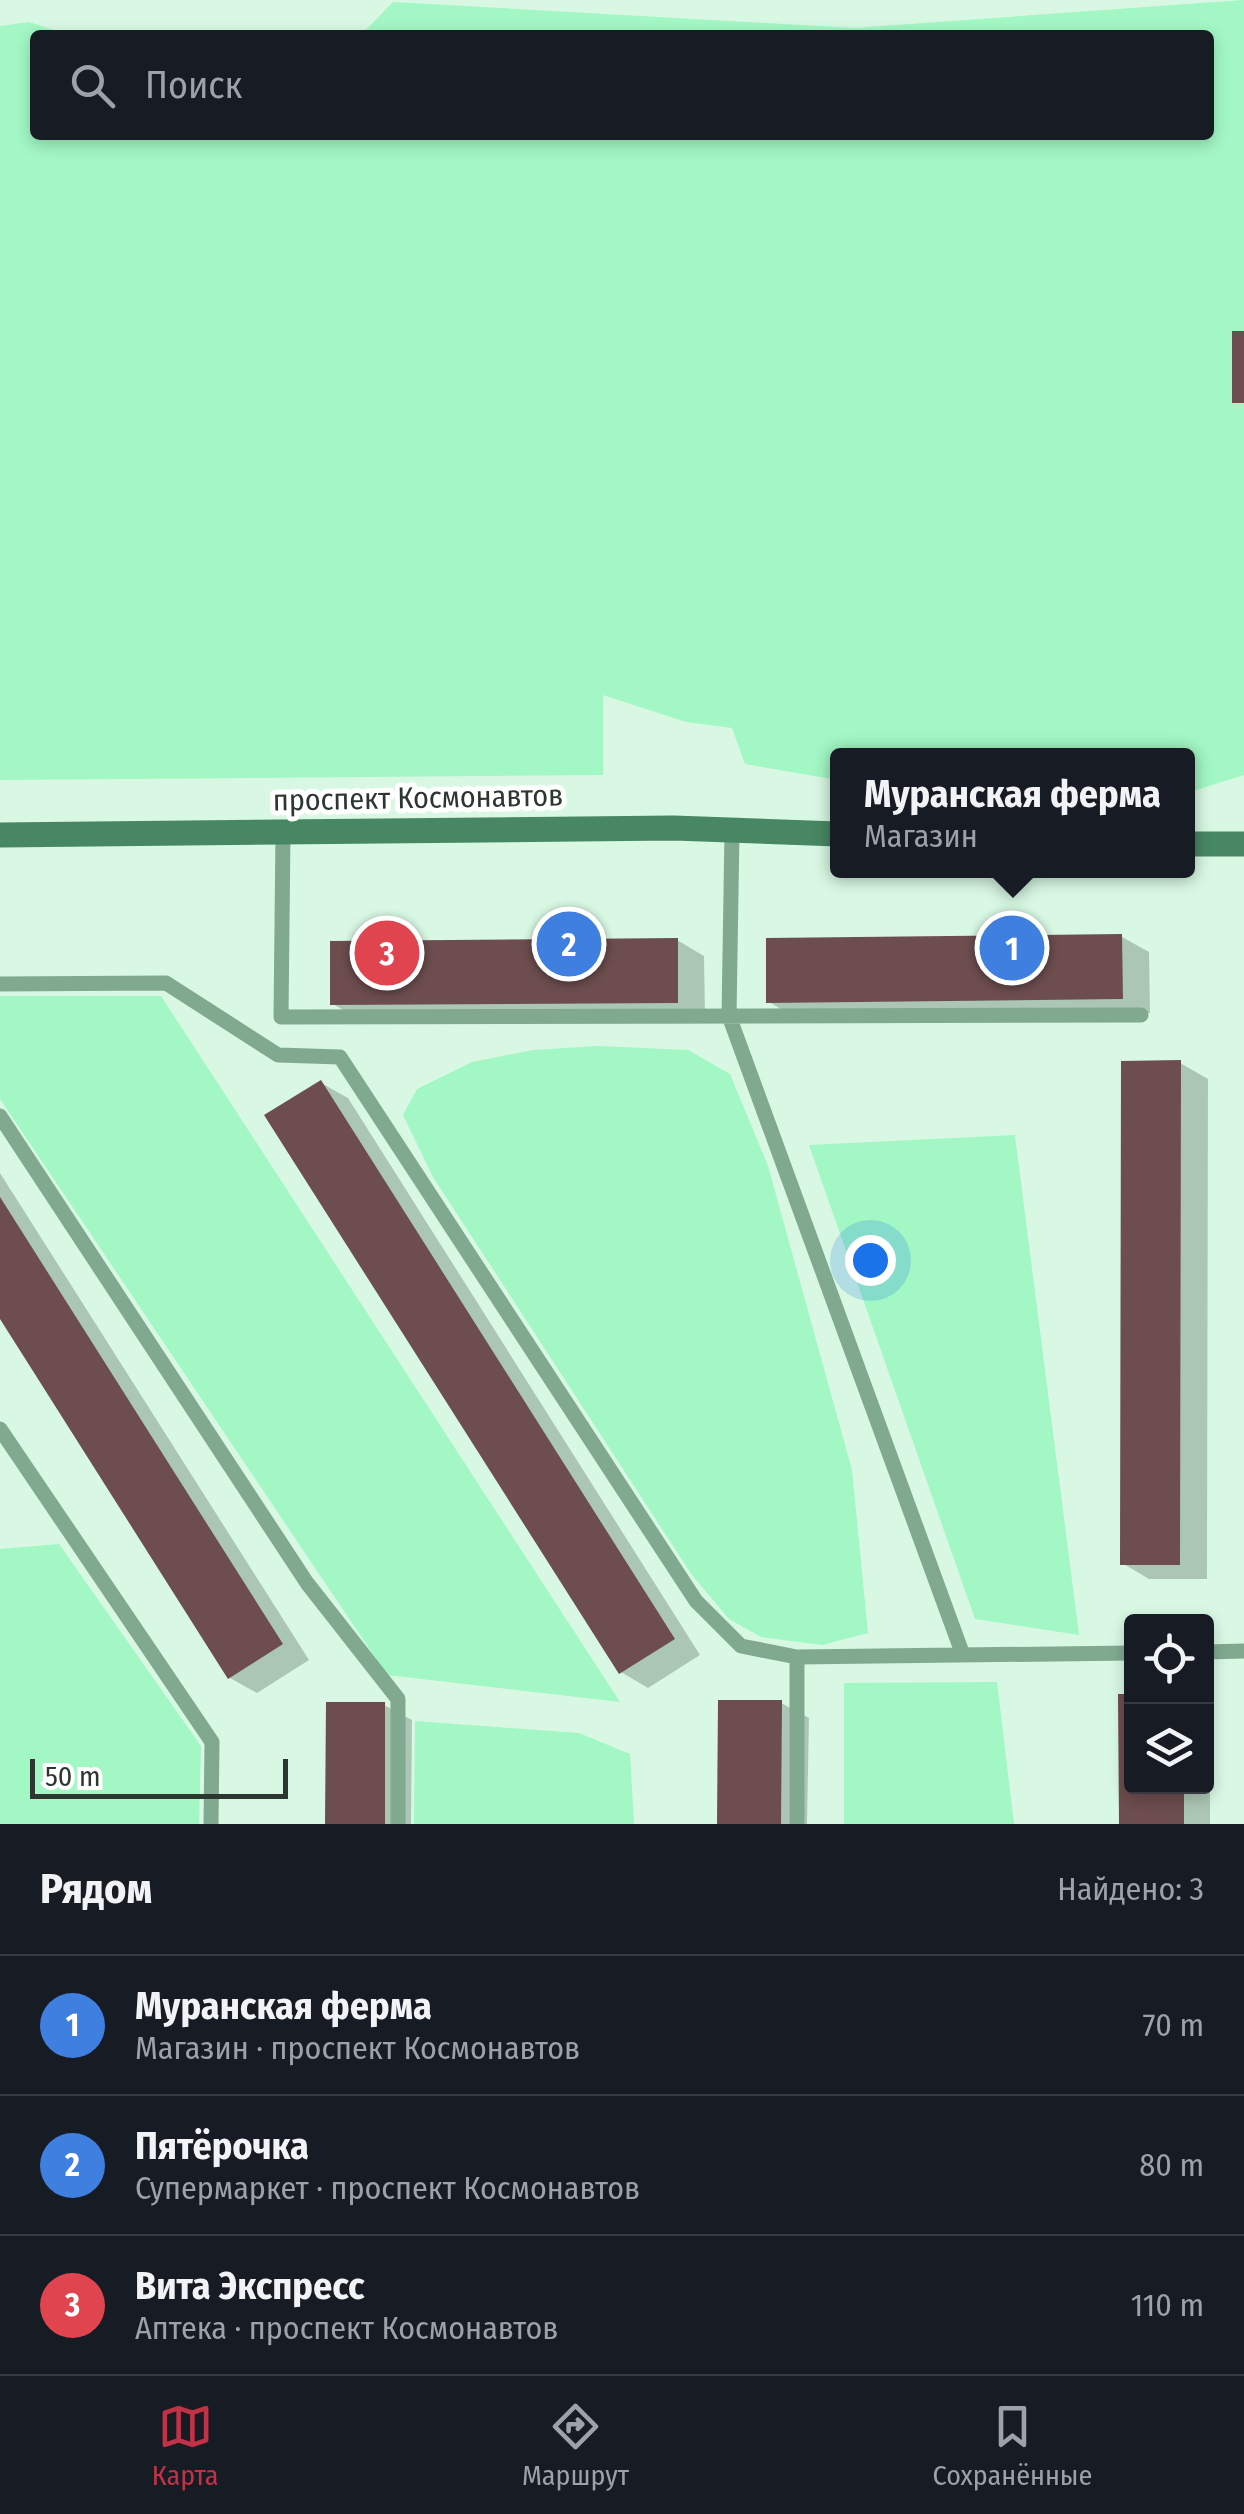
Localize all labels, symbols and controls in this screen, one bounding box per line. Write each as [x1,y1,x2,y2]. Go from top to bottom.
search box [30,30,1214,140]
icon: search [65,58,120,113]
text: Поиск [145,62,242,108]
popup [830,748,1195,878]
text: Муранская ферма [864,771,1161,817]
street label: проспект Космонавтов [273,777,563,819]
text: Магазин [864,817,978,855]
pin: 2 [536,906,602,982]
pin: 1 [980,910,1044,986]
pin: 3 [354,916,420,990]
your location [845,1235,896,1286]
map controls [1124,1614,1214,1794]
button: locate [1124,1614,1214,1704]
button: layers [1124,1704,1214,1794]
scale bar [30,1754,288,1798]
text: 50 m [45,1760,101,1793]
text: Рядом [40,1864,152,1914]
text: Найдено: 3 [1057,1870,1204,1908]
text: Муранская ферма [135,1983,432,2029]
text: 1 [66,2006,79,2044]
text: 70 m [1143,2006,1204,2044]
text: Магазин · проспект Космонавтов [135,2029,580,2067]
text: Пятёрочка [135,2123,309,2169]
text: 2 [65,2146,80,2184]
text: 80 m [1139,2146,1204,2184]
text: Супермаркет · проспект Космонавтов [135,2169,640,2207]
text: Вита Экспресс [135,2263,365,2309]
text: 3 [65,2286,80,2324]
text: 110 m [1131,2286,1204,2324]
text: Аптека · проспект Космонавтов [135,2309,558,2347]
tab: Карта [152,2399,219,2492]
tab: Маршрут [522,2399,629,2492]
tab: Сохранённые [932,2399,1092,2492]

